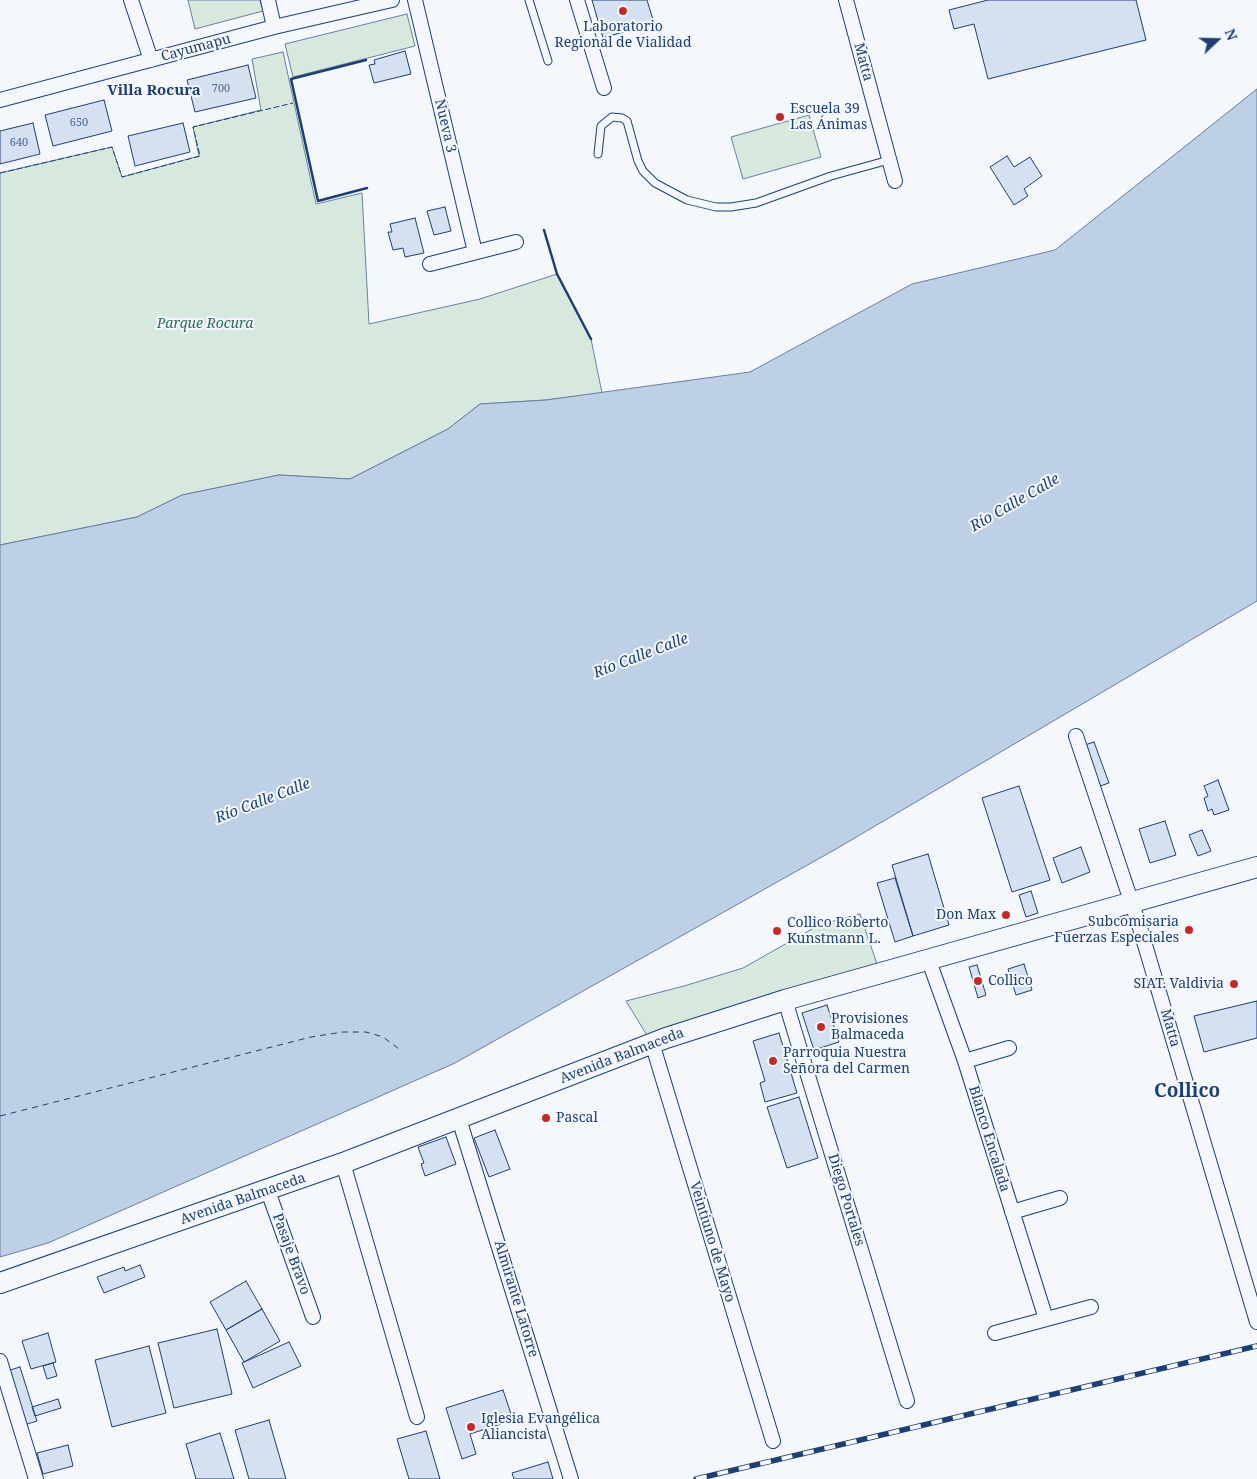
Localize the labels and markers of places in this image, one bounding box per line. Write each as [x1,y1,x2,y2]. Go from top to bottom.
marker: Laboratorio Regional de Vialidad [617,5,629,17]
place label: Laboratorio Regional de Vialidad [554,19,692,52]
place label: Escuela 39 Las Ánimas [790,101,867,134]
marker: Escuela 39 Las Ánimas [774,111,786,123]
place label: Don Max [936,907,996,923]
marker: Don Max [1000,909,1012,921]
place label: Subcomisaria Fuerzas Especiales [1054,914,1179,946]
place label: Collico Roberto Kunstmann L. [787,915,888,948]
marker: Subcomisaria Fuerzas Especiales [1183,924,1195,936]
marker: Collico Roberto Kunstmann L. [771,925,783,937]
place label: Collico [988,973,1033,989]
marker: Collico [972,975,984,987]
place label: SIAT. Valdivia [1133,976,1224,992]
marker: SIAT. Valdivia [1228,978,1240,990]
place label: Provisiones Balmaceda [831,1011,908,1044]
marker: Provisiones Balmaceda [815,1021,827,1033]
place label: Parroquia Nuestra Señora del Carmen [783,1045,910,1078]
marker: Parroquia Nuestra Señora del Carmen [767,1055,779,1067]
place label: Pascal [556,1110,598,1126]
marker: Pascal [540,1112,552,1124]
place label: Iglesia Evangélica Aliancista [481,1411,600,1444]
marker: Iglesia Evangélica Aliancista [465,1421,477,1433]

